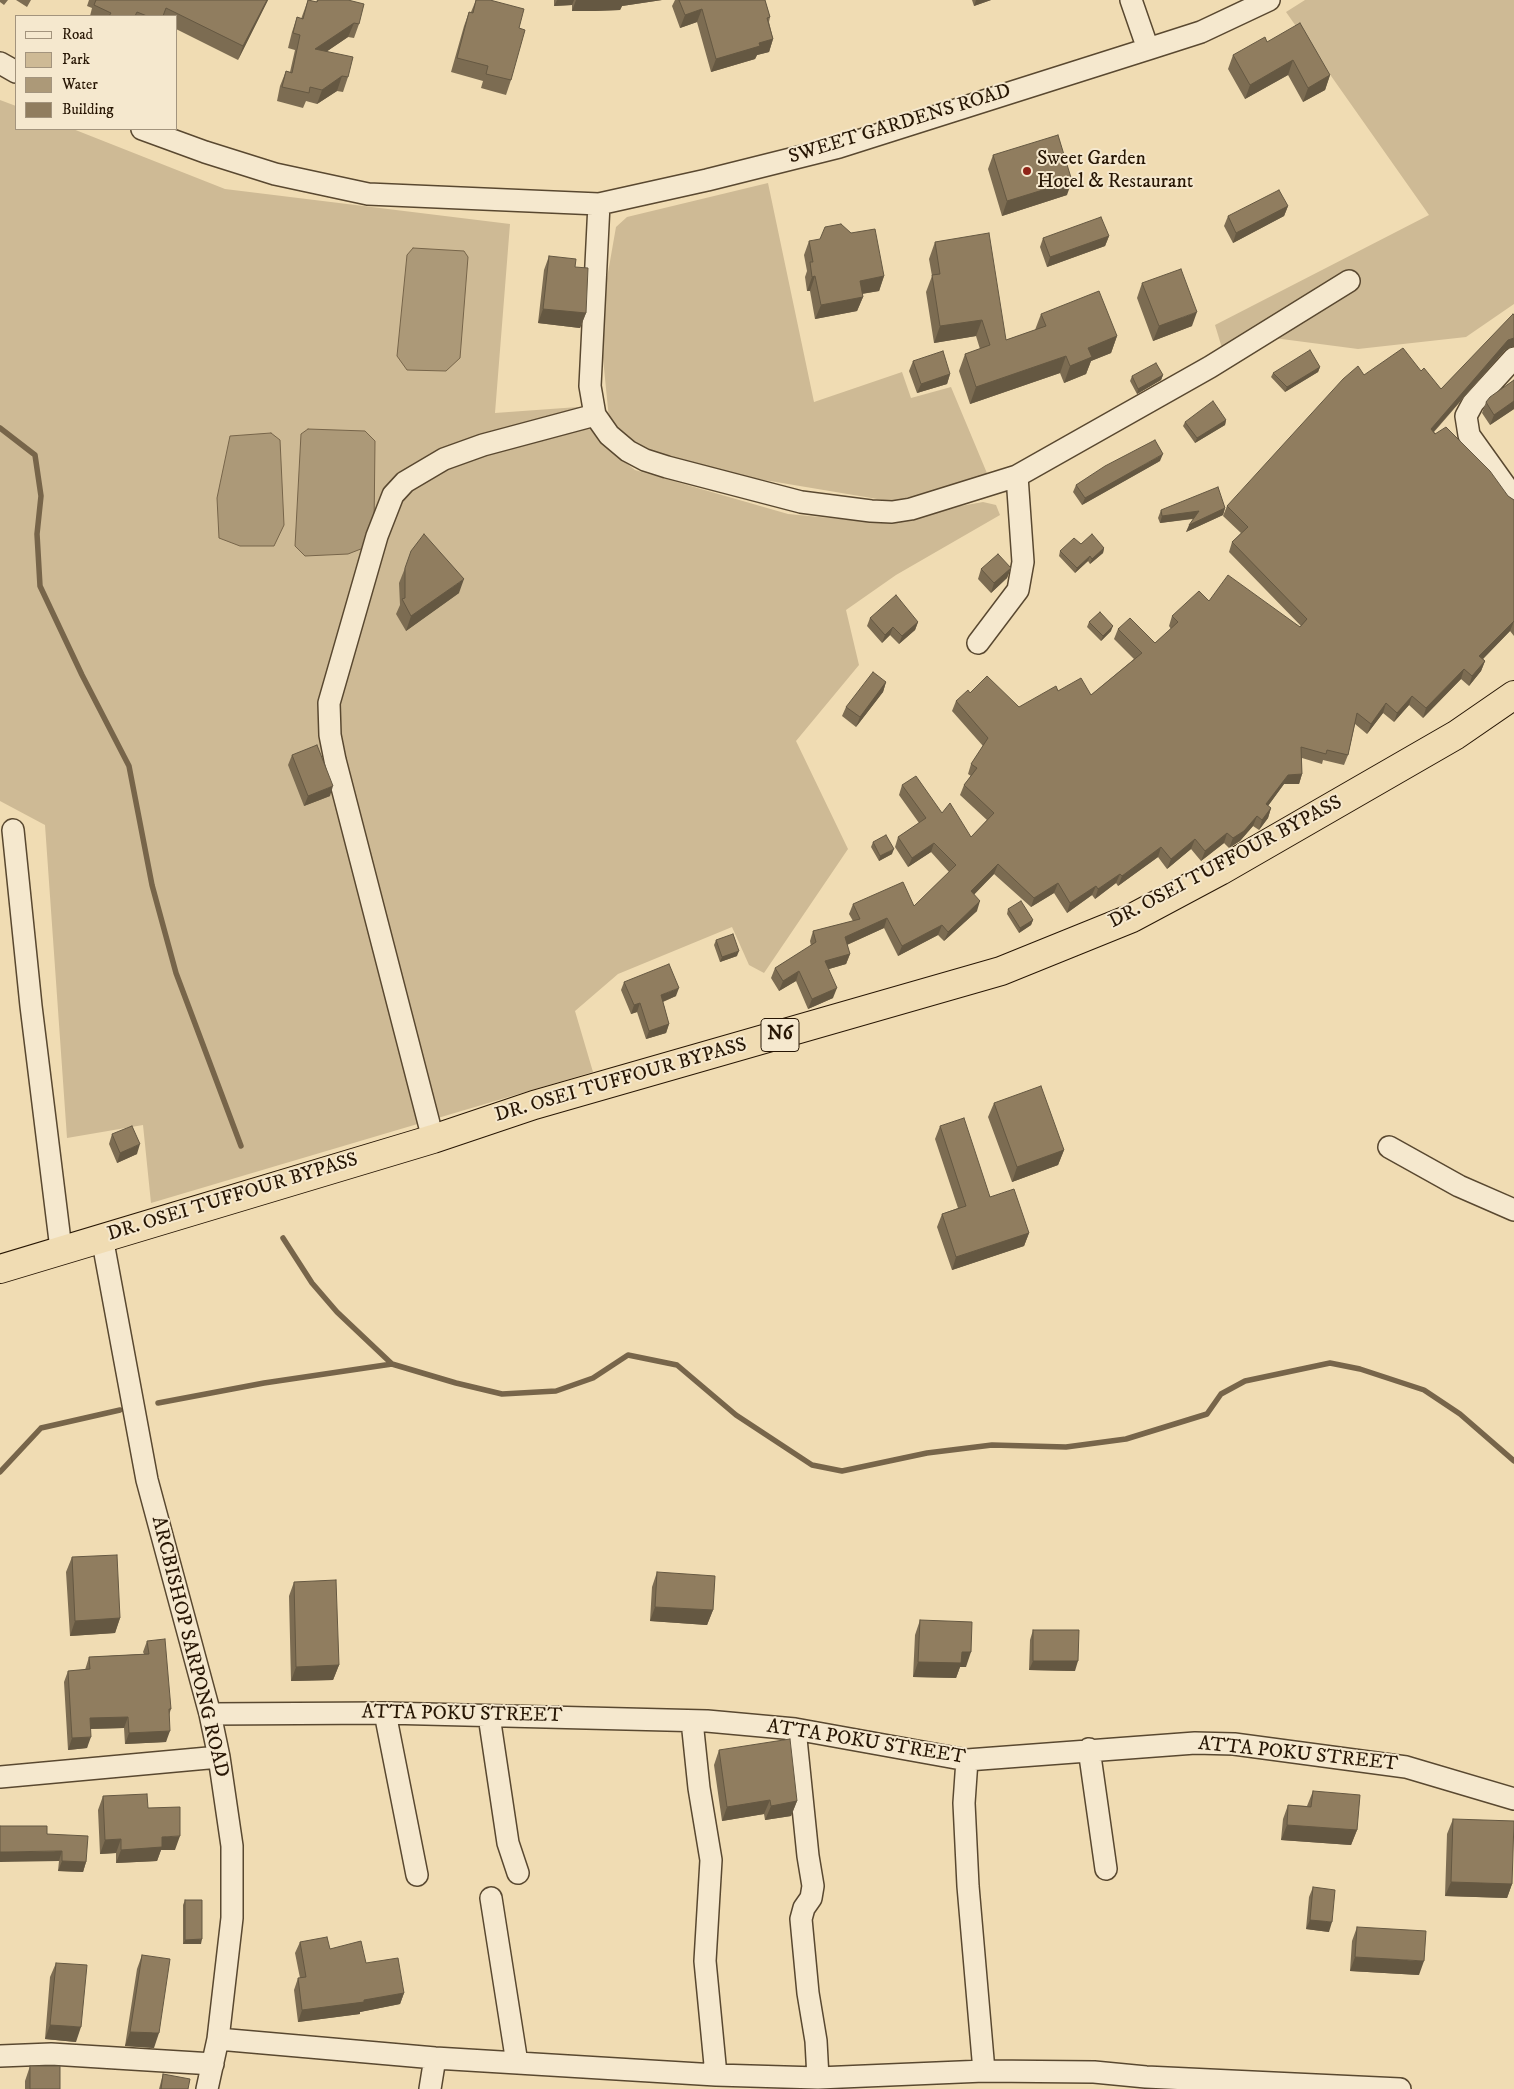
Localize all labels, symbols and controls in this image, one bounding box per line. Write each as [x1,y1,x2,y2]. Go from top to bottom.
legend [15,15,178,130]
text: Road [62,25,93,44]
text: Park [62,50,90,69]
text: Water [62,75,98,94]
street label: SWEET GARDENS ROAD [786,80,1014,170]
text: Building [62,100,114,119]
place label: Sweet Garden Hotel & Restaurant [1037,148,1193,195]
marker: Sweet Garden Hotel & Restaurant [1021,165,1033,177]
street label: DR. OSEI TUFFOUR BYPASS [1105,791,1347,935]
road number: N6 [761,1018,799,1052]
street label: DR. OSEI TUFFOUR BYPASS [492,1034,750,1128]
street label: DR. OSEI TUFFOUR BYPASS [105,1148,361,1248]
street label: ARCBISHOP SARPONG ROAD [145,1514,233,1780]
street label: ATTA POKU STREET [361,1701,563,1729]
street label: ATTA POKU STREET [765,1715,967,1771]
street label: ATTA POKU STREET [1197,1733,1399,1777]

